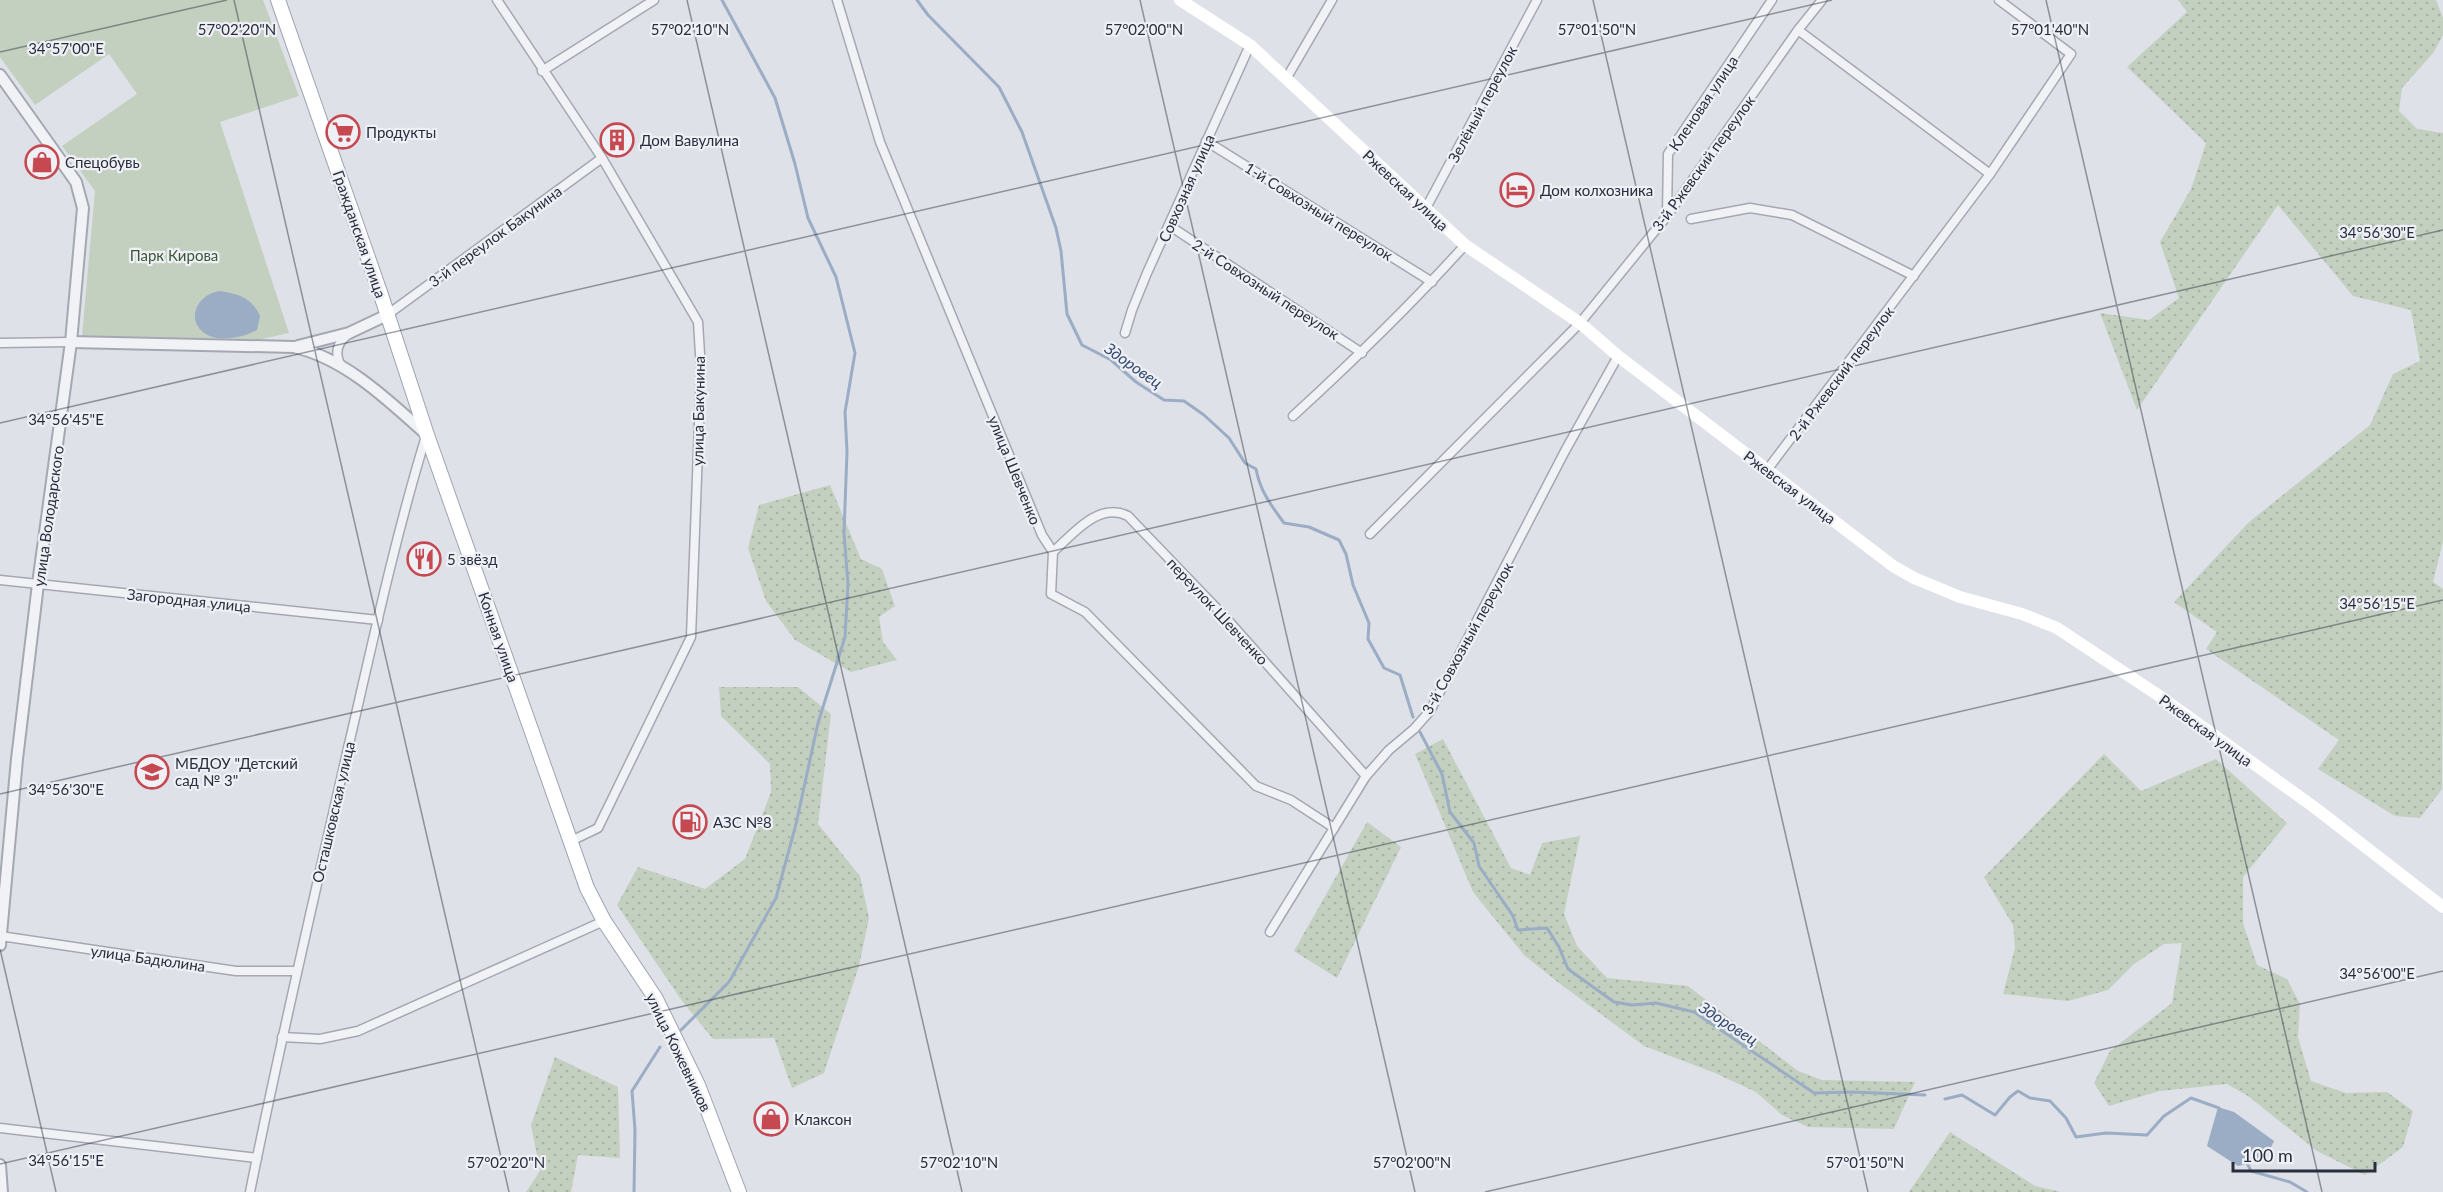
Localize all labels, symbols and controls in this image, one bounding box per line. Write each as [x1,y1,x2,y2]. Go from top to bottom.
text: 57°02'20"N [198,20,276,38]
text: 57°02'10"N [651,20,729,38]
text: 57°02'00"N [1105,20,1183,38]
text: 57°01'50"N [1558,20,1636,38]
text: 57°01'40"N [2011,20,2089,38]
text: 34°57'00"E [28,39,104,57]
street label: Зелёный переулок [1444,42,1520,165]
street label: Кленовая улица [1665,52,1741,154]
street label: 3-й Ржевский переулок [1648,91,1758,234]
supermarket icon: Продукты [325,114,361,150]
building icon: Дом Вавулина [599,122,635,158]
place label: Продукты [366,123,436,141]
place label: Дом Вавулина [640,131,739,149]
street label: Совхозная улица [1154,131,1218,245]
shop icon: Спецобувь [24,144,60,180]
street label: Ржевская улица [1359,146,1453,234]
place label: Спецобувь [65,153,140,171]
street label: 1-й Совхозный переулок [1242,158,1396,264]
street label: Гражданская улица [330,168,390,300]
hotel icon: Дом колхозника [1499,172,1535,208]
place label: Дом колхозника [1540,181,1653,199]
street label: 3-й переулок Бакунина [425,182,565,290]
text: 34°56'30"E [2339,223,2415,241]
street label: 2-й Совхозный переулок [1189,235,1343,343]
park label: Парк Кирова [130,246,218,264]
street label: 2-й Ржевский переулок [1785,302,1897,444]
water label: Здоровец [1101,338,1167,392]
street label: улица Бакунина [688,356,708,466]
text: 34°56'45"E [28,410,104,428]
street label: улица Шевченко [985,413,1045,527]
street label: улица Володарского [29,444,67,588]
street label: Ржевская улица [1740,447,1840,527]
restaurant icon: 5 звёзд [406,541,442,577]
place label: 5 звёзд [447,550,498,568]
street label: переулок Шевченко [1164,554,1272,668]
street label: 3-й Совхозный переулок [1418,559,1516,717]
street label: Загородная улица [126,585,252,615]
street label: Конная улица [475,589,523,685]
text: 34°56'15"E [2339,594,2415,612]
street label: Ржевская улица [2156,690,2256,770]
street label: Осташковская улица [308,740,358,884]
school or university icon: МБДОУ "Детский сад № 3" [134,754,170,790]
place label: МБДОУ "Детский сад № 3" [175,754,298,789]
text: 34°56'30"E [28,780,104,798]
fuel station icon: АЗС №8 [672,804,708,840]
place label: АЗС №8 [713,813,772,831]
street label: улица Бадюлина [89,941,207,975]
text: 34°56'00"E [2339,964,2415,982]
street label: улица Кожевников [642,990,716,1114]
water label: Здоровец [1695,996,1762,1049]
shop icon: Клаксон [753,1101,789,1137]
place label: Клаксон [794,1110,852,1128]
scale bar [2233,1135,2376,1173]
text: 100 m [2242,1144,2293,1166]
text: 34°56'15"E [28,1151,104,1169]
text: 57°02'20"N [467,1153,545,1171]
text: 57°02'10"N [920,1153,998,1171]
text: 57°02'00"N [1373,1153,1451,1171]
text: 57°01'50"N [1826,1153,1904,1171]

